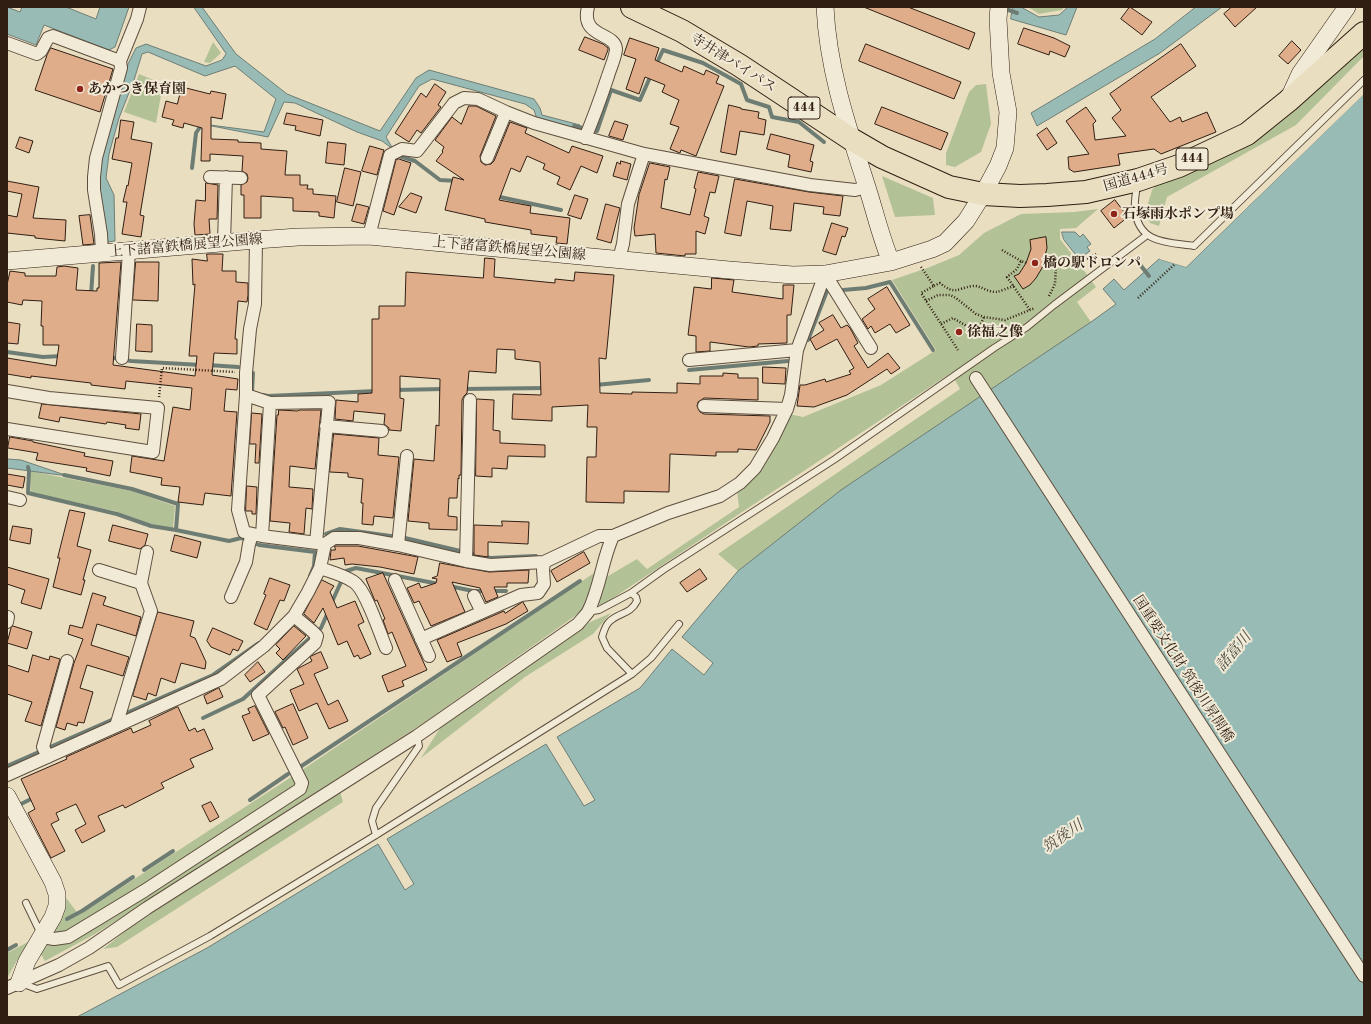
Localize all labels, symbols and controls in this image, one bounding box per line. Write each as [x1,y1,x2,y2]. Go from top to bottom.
street label: 寺井津バイパス [687,30,779,96]
place label: あかつき保育園 [88,81,186,97]
marker: あかつき保育園 [75,84,85,94]
road number: 444 [788,97,820,119]
road number: 444 [1176,148,1208,170]
street label: 国道444号 [1102,161,1170,195]
place label: 石塚雨水ポンプ場 [1122,206,1234,222]
marker: 石塚雨水ポンプ場 [1109,209,1119,219]
street label: 上下諸富鉄橋展望公園線 [109,231,263,261]
street label: 上下諸富鉄橋展望公園線 [432,234,586,264]
place label: 橋の駅ドロンパ [1043,255,1141,271]
marker: 橋の駅ドロンパ [1030,258,1040,268]
place label: 徐福之像 [967,324,1023,340]
marker: 徐福之像 [954,327,964,337]
street label: 国重要文化財 筑後川昇開橋 [1129,592,1237,746]
water label: 諸富川 [1213,629,1255,675]
water label: 筑後川 [1039,817,1087,857]

